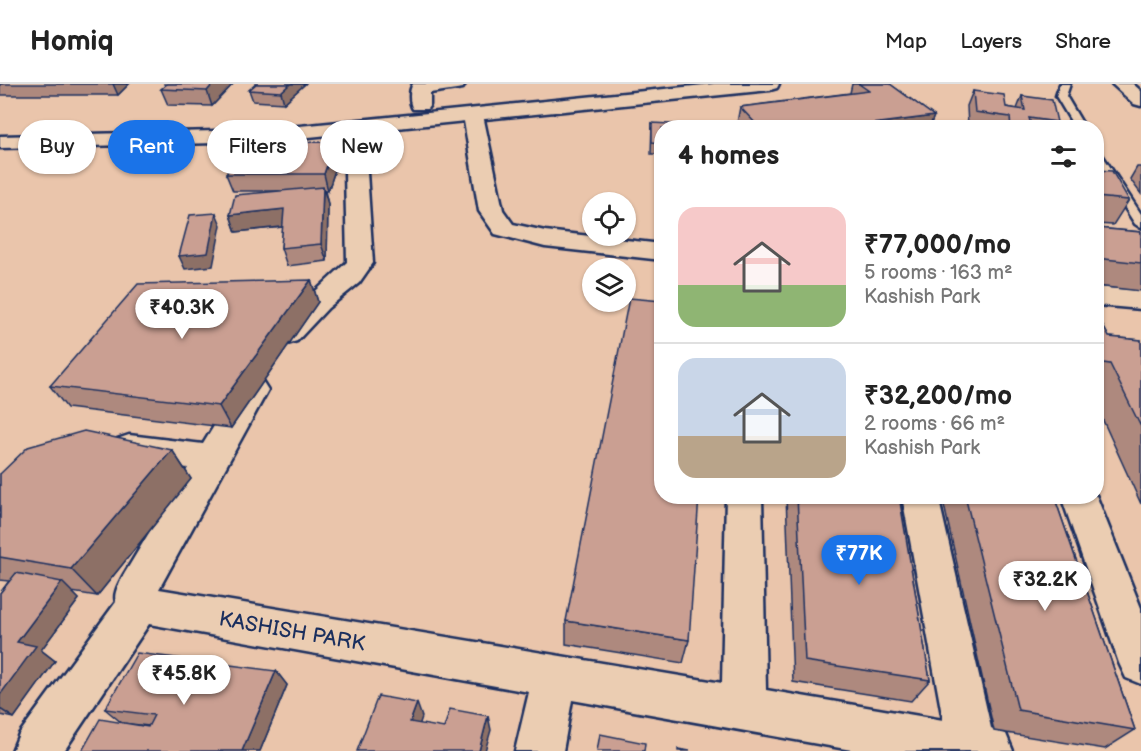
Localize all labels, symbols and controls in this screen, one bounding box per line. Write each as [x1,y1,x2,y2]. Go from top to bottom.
text: Homiq [30,25,114,58]
text: Map [885,29,927,54]
text: Layers [960,29,1022,54]
text: Share [1055,29,1111,54]
chip: Buy [18,120,96,174]
chip: Rent [108,120,195,174]
chip: Filters [207,120,308,174]
chip: New [320,120,404,174]
icon: filters [1047,140,1080,173]
text: 4 homes [678,141,779,172]
map controls [582,192,636,312]
button: locate [582,192,636,246]
text: ₹77,000/mo [864,230,1011,261]
icon: home [726,231,798,303]
button: layers [582,258,636,312]
text: 5 rooms · 163 m² [864,261,1013,285]
text: Kashish Park [864,285,980,309]
pin: ₹40.3K [133,289,231,340]
text: ₹40.3K [149,296,215,320]
text: ₹32,200/mo [864,381,1012,412]
icon: home [726,382,798,454]
text: 2 rooms · 66 m² [864,412,1005,436]
text: Kashish Park [864,436,980,460]
pin: ₹77K [823,535,895,586]
text: ₹77K [835,542,883,566]
pin: ₹32.2K [996,561,1094,612]
text: ₹32.2K [1012,568,1078,592]
street label: KASHISH PARK [217,606,367,657]
pin: ₹45.8K [135,655,233,706]
text: ₹45.8K [152,662,216,686]

